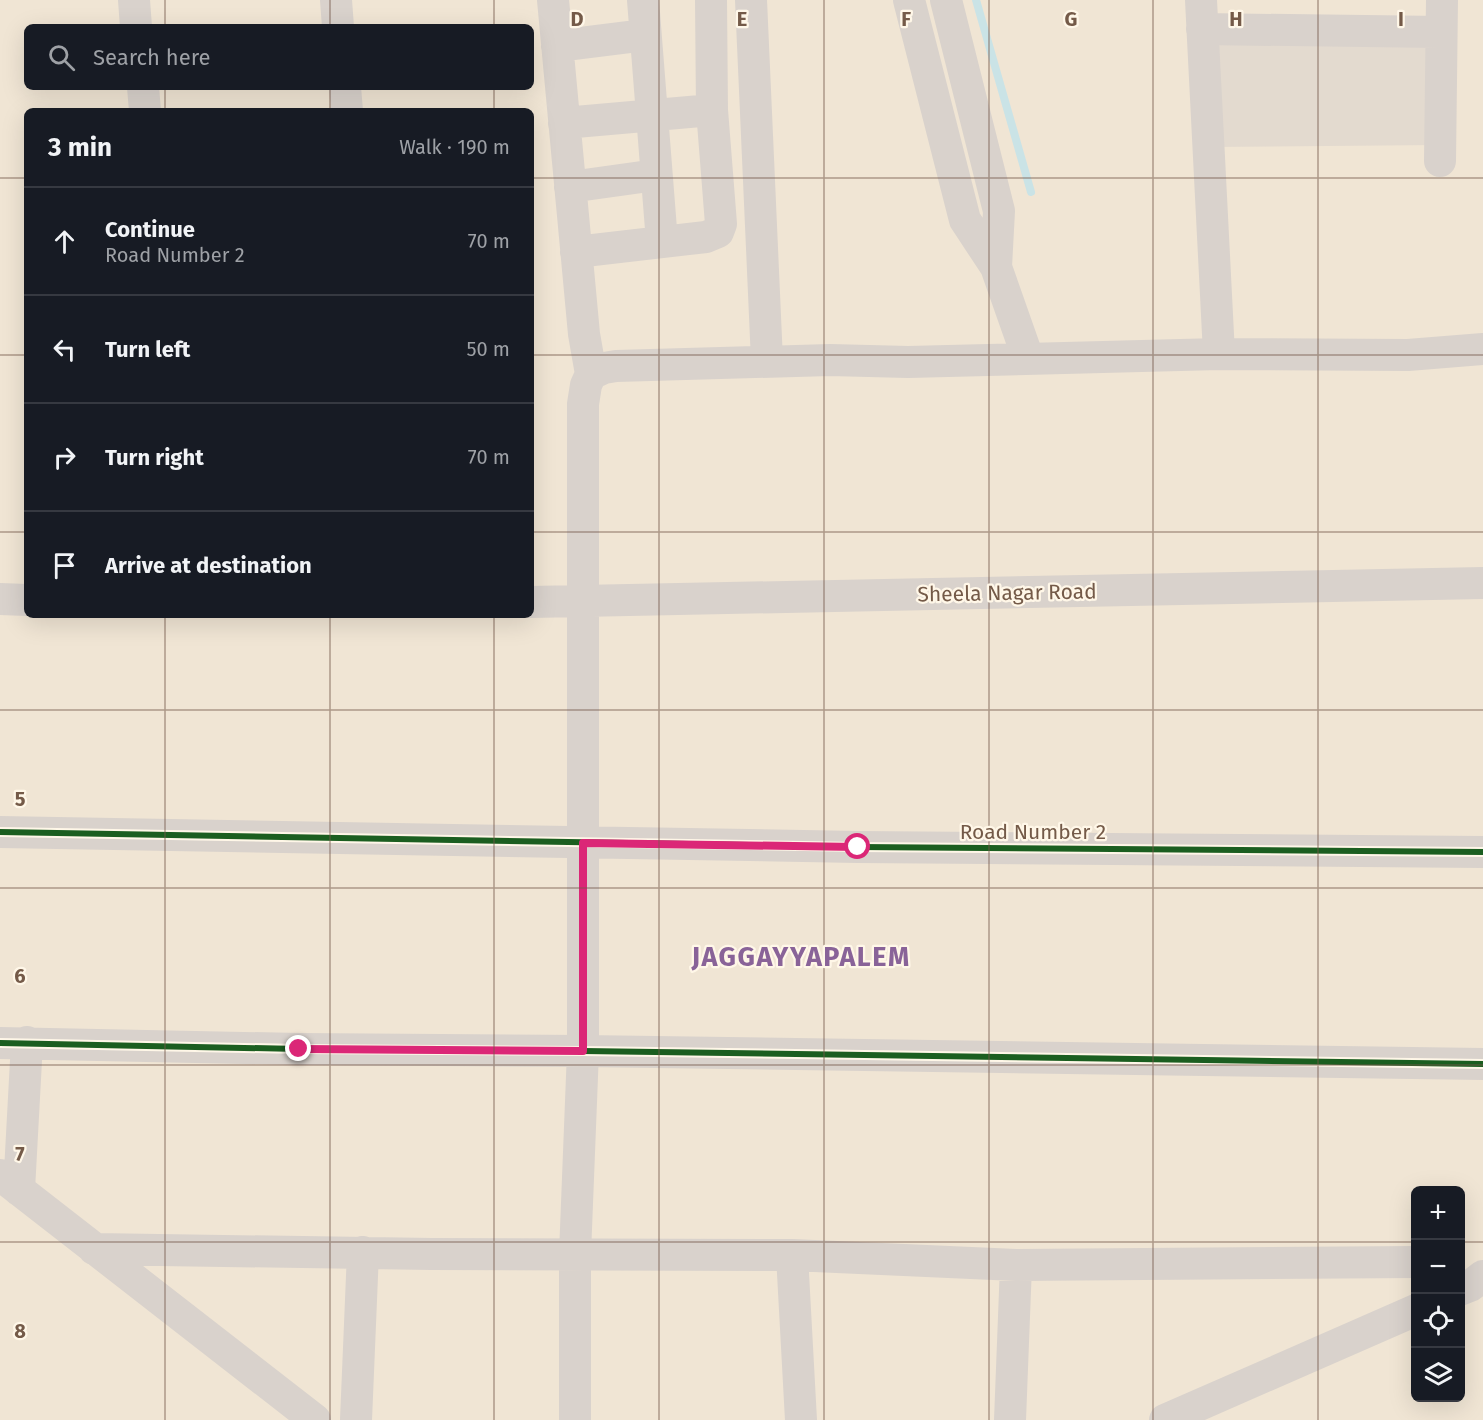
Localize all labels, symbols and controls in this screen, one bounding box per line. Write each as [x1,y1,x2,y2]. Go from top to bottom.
text: D [570,7,584,31]
text: E [737,7,747,31]
text: F [901,7,911,31]
text: G [1065,7,1077,31]
text: H [1229,7,1243,31]
text: I [1398,7,1404,31]
search box [24,24,534,90]
icon: search [45,41,78,74]
text: Search here [93,44,211,71]
text: 3 min [48,132,112,163]
text: Walk · 190 m [399,135,510,159]
text: Continue [105,216,195,243]
icon: ahead [48,225,81,258]
text: 70 m [468,229,510,253]
text: Road Number 2 [105,243,245,267]
icon: left [48,333,81,366]
text: Turn left [105,336,190,363]
text: 50 m [466,337,510,361]
icon: right [48,441,81,474]
text: Turn right [105,444,204,471]
text: 70 m [468,445,510,469]
icon: arrive [48,549,81,582]
text: Arrive at destination [105,552,312,579]
street label: Sheela Nagar Road [917,578,1097,608]
text: 5 [15,787,26,811]
street label: Road Number 2 [960,819,1106,845]
route start [844,833,870,859]
district label: JAGGAYYAPALEM [690,941,911,973]
text: 6 [14,964,26,988]
route end [285,1035,311,1061]
text: 7 [15,1142,25,1166]
map controls [1411,1186,1465,1402]
button: + [1411,1186,1465,1240]
button: − [1411,1240,1465,1294]
button: locate [1411,1294,1465,1348]
text: 8 [14,1319,26,1343]
button: layers [1411,1348,1465,1402]

